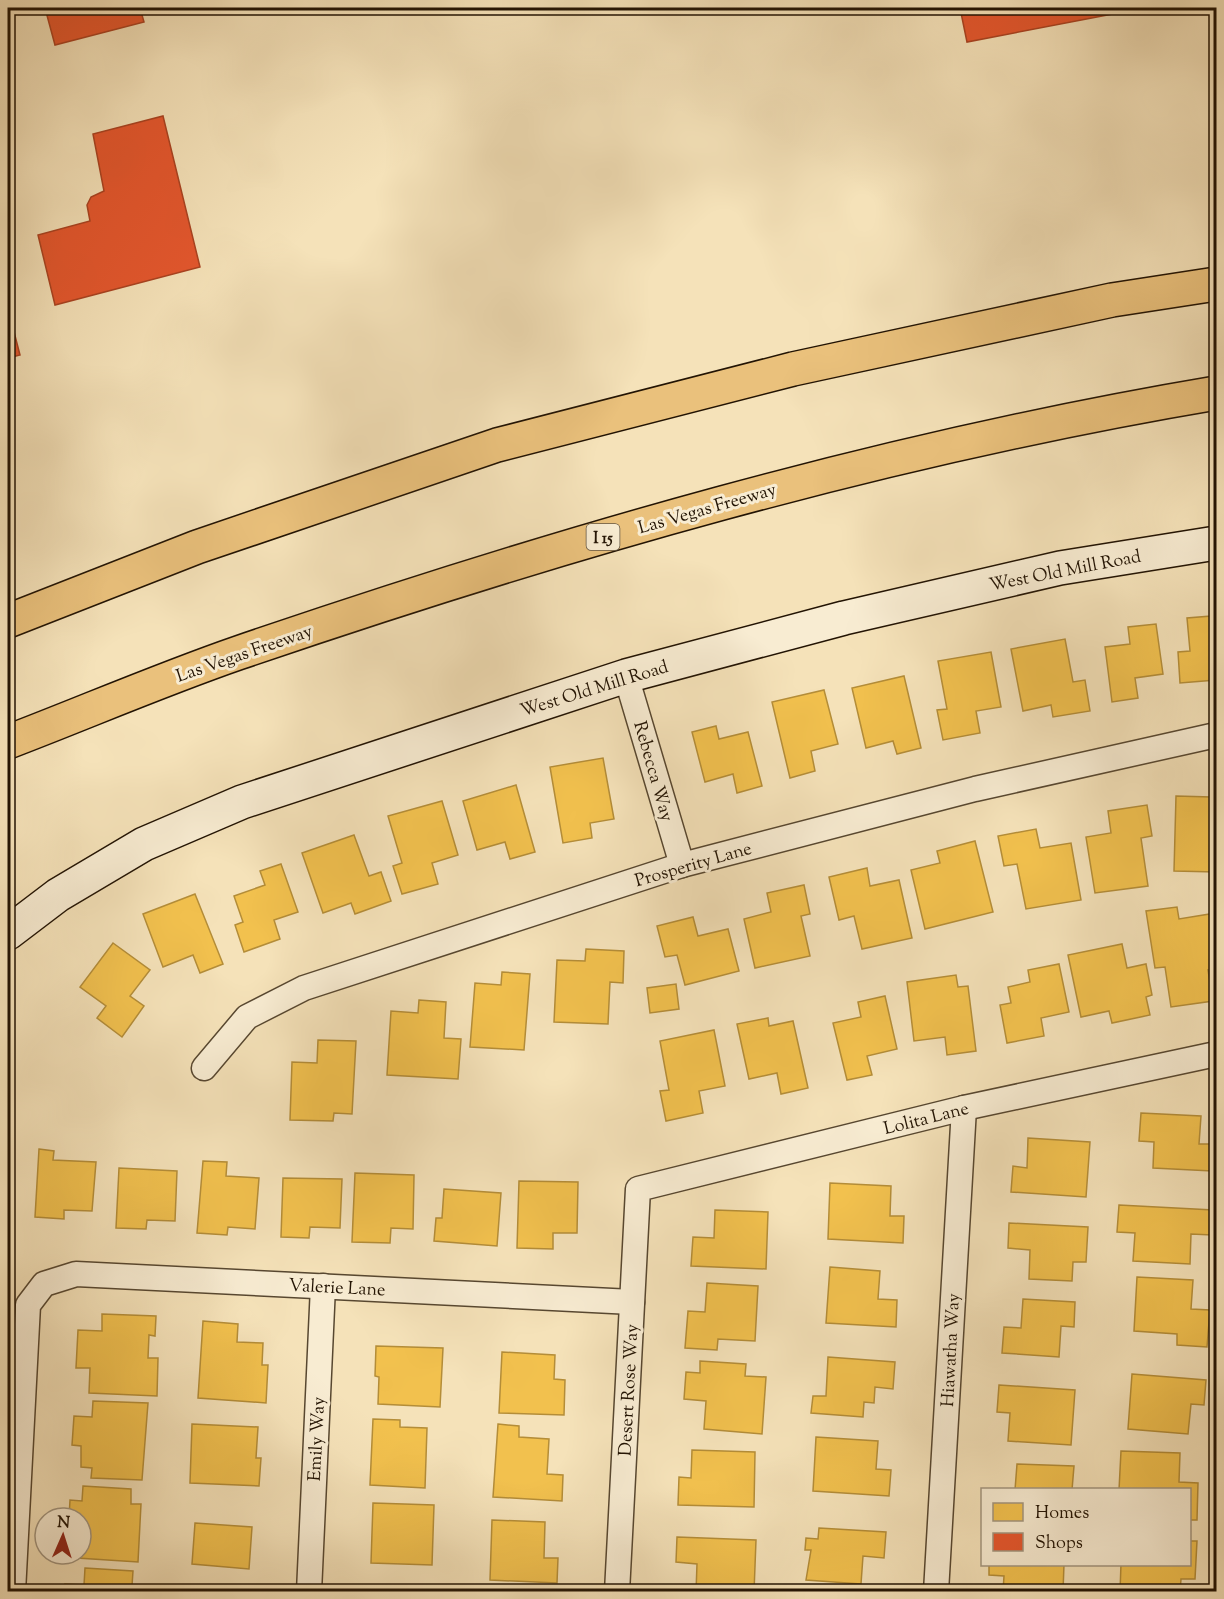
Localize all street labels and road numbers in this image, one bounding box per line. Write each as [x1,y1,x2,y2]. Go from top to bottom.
street label: Las Vegas Freeway [635,478,780,542]
road number: I 15 [586,524,620,550]
street label: West Old Mill Road [987,545,1143,599]
street label: Las Vegas Freeway [173,619,316,690]
street label: West Old Mill Road [517,655,672,725]
street label: Rebecca Way [625,718,679,825]
street label: Prosperity Lane [632,837,755,895]
street label: Lolita Lane [881,1097,972,1143]
street label: Valerie Lane [288,1273,386,1305]
street label: Hiawatha Way [936,1293,968,1408]
street label: Desert Rose Way [614,1323,646,1457]
street label: Emily Way [303,1396,333,1482]

